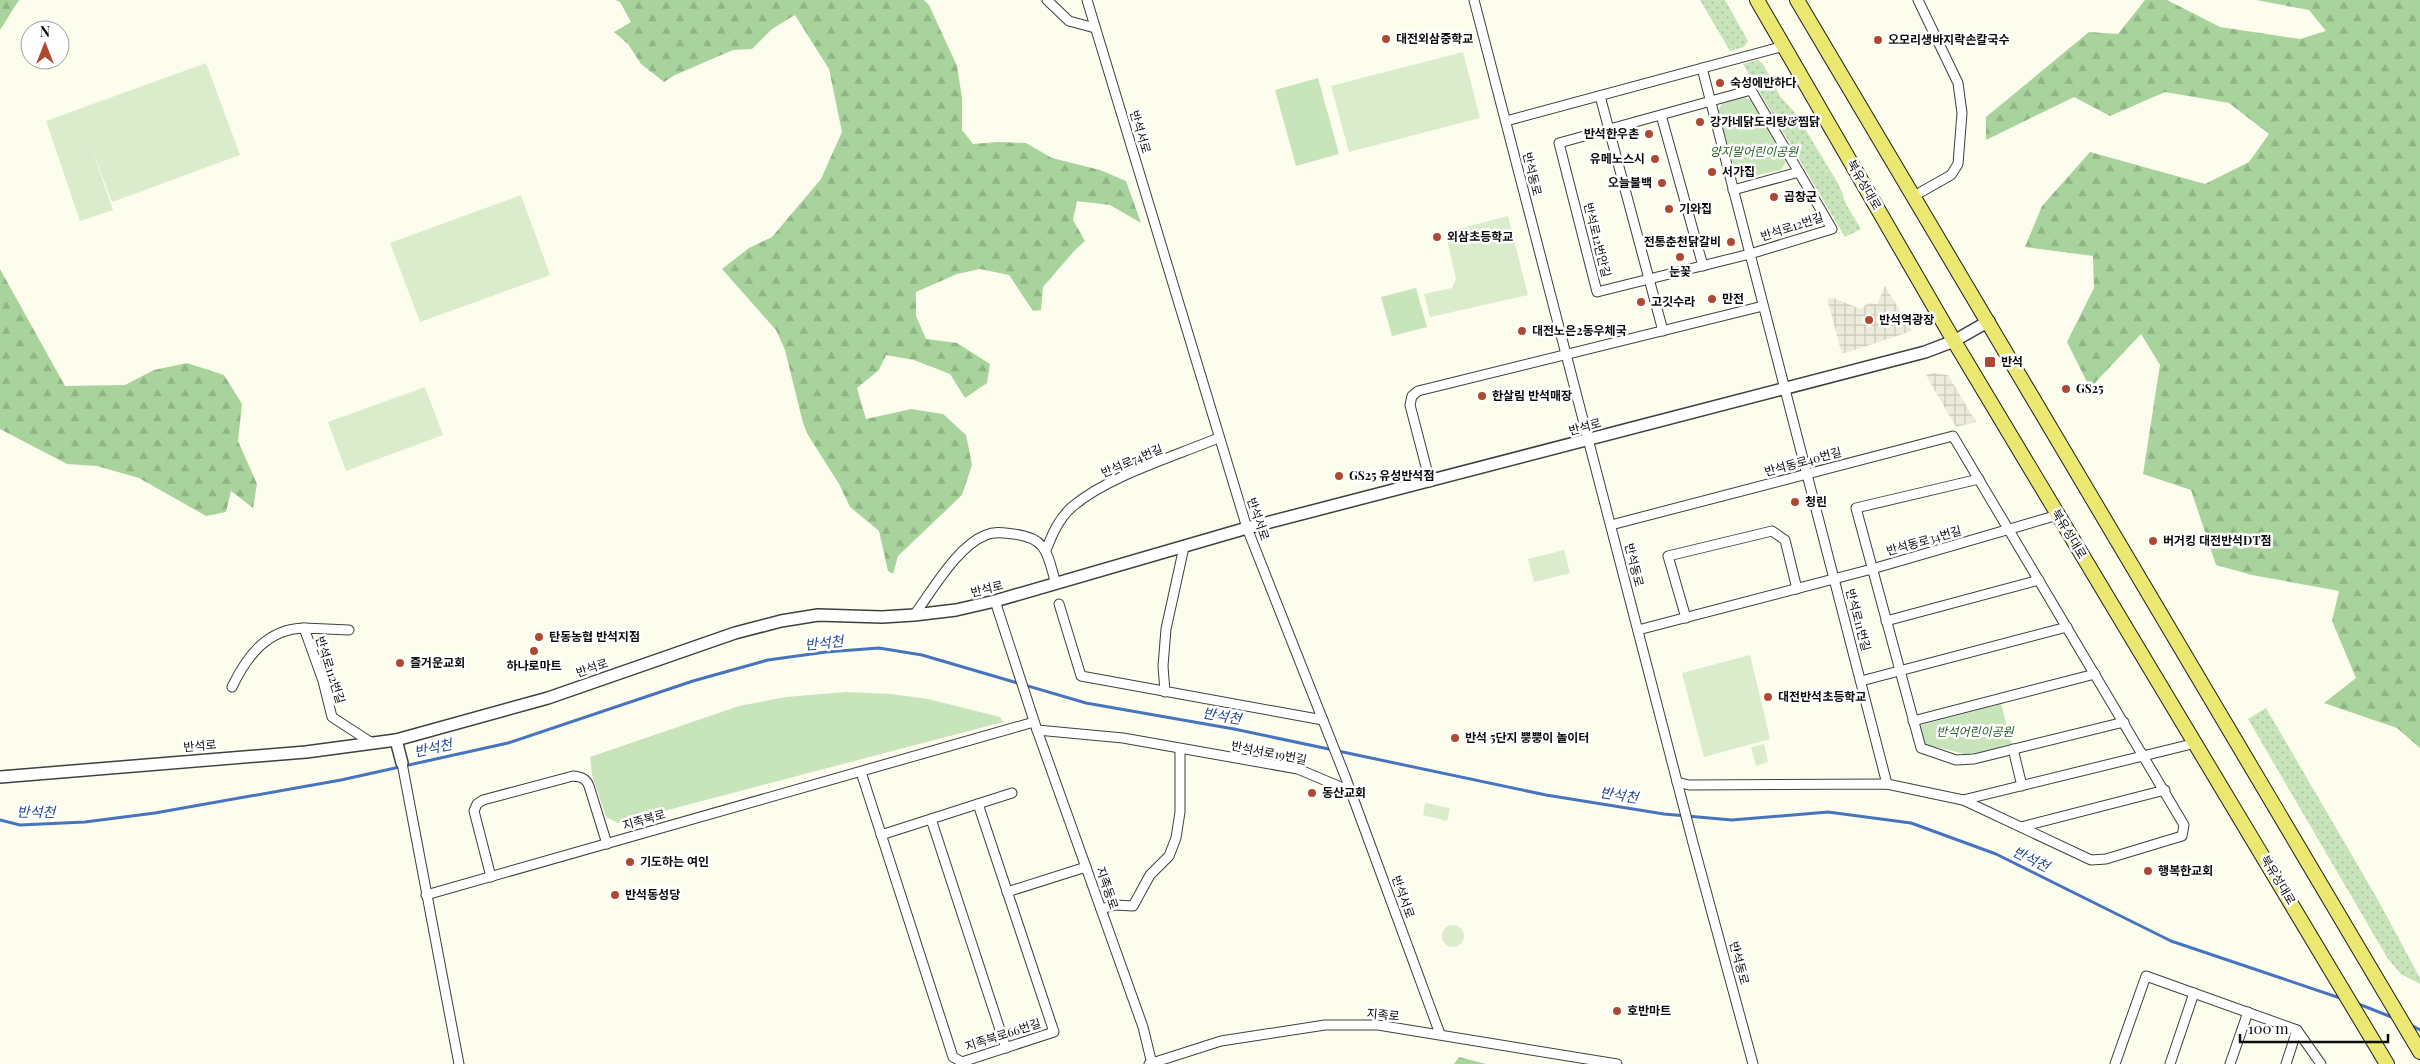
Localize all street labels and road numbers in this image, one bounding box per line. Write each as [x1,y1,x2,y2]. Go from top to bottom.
street label: 반석서로 [1127,108,1155,155]
street label: 반석동로 [1520,150,1546,197]
street label: 북유성대로 [1844,157,1886,212]
street label: 반석로12번안길 [1581,201,1615,279]
street label: 반석로12번길 [1758,208,1825,244]
street label: 반석로 [1567,414,1603,438]
street label: 반석로74번길 [1098,440,1165,480]
street label: 반석동로40번길 [1762,443,1843,479]
street label: 반석서로 [1244,495,1274,542]
street label: 북유성대로 [2049,506,2091,561]
street label: 반석동로34번길 [1884,522,1963,558]
street label: 반석동로 [1622,541,1648,588]
street label: 반석로 [969,576,1005,600]
street label: 반석로11번길 [1843,587,1875,653]
street label: 반석로112번길 [313,634,349,705]
street label: 반석로 [573,654,610,680]
street label: 반석로 [183,736,217,754]
street label: 반석서로19번길 [1230,737,1308,767]
street label: 지족북로 [620,805,667,833]
street label: 북유성대로 [2258,852,2300,907]
street label: 지족동로 [1093,864,1123,911]
street label: 반석서로 [1389,873,1419,920]
street label: 반석동로 [1727,939,1753,986]
street label: 지족로 [1366,1005,1400,1023]
street label: 지족북로66번길 [963,1014,1043,1054]

